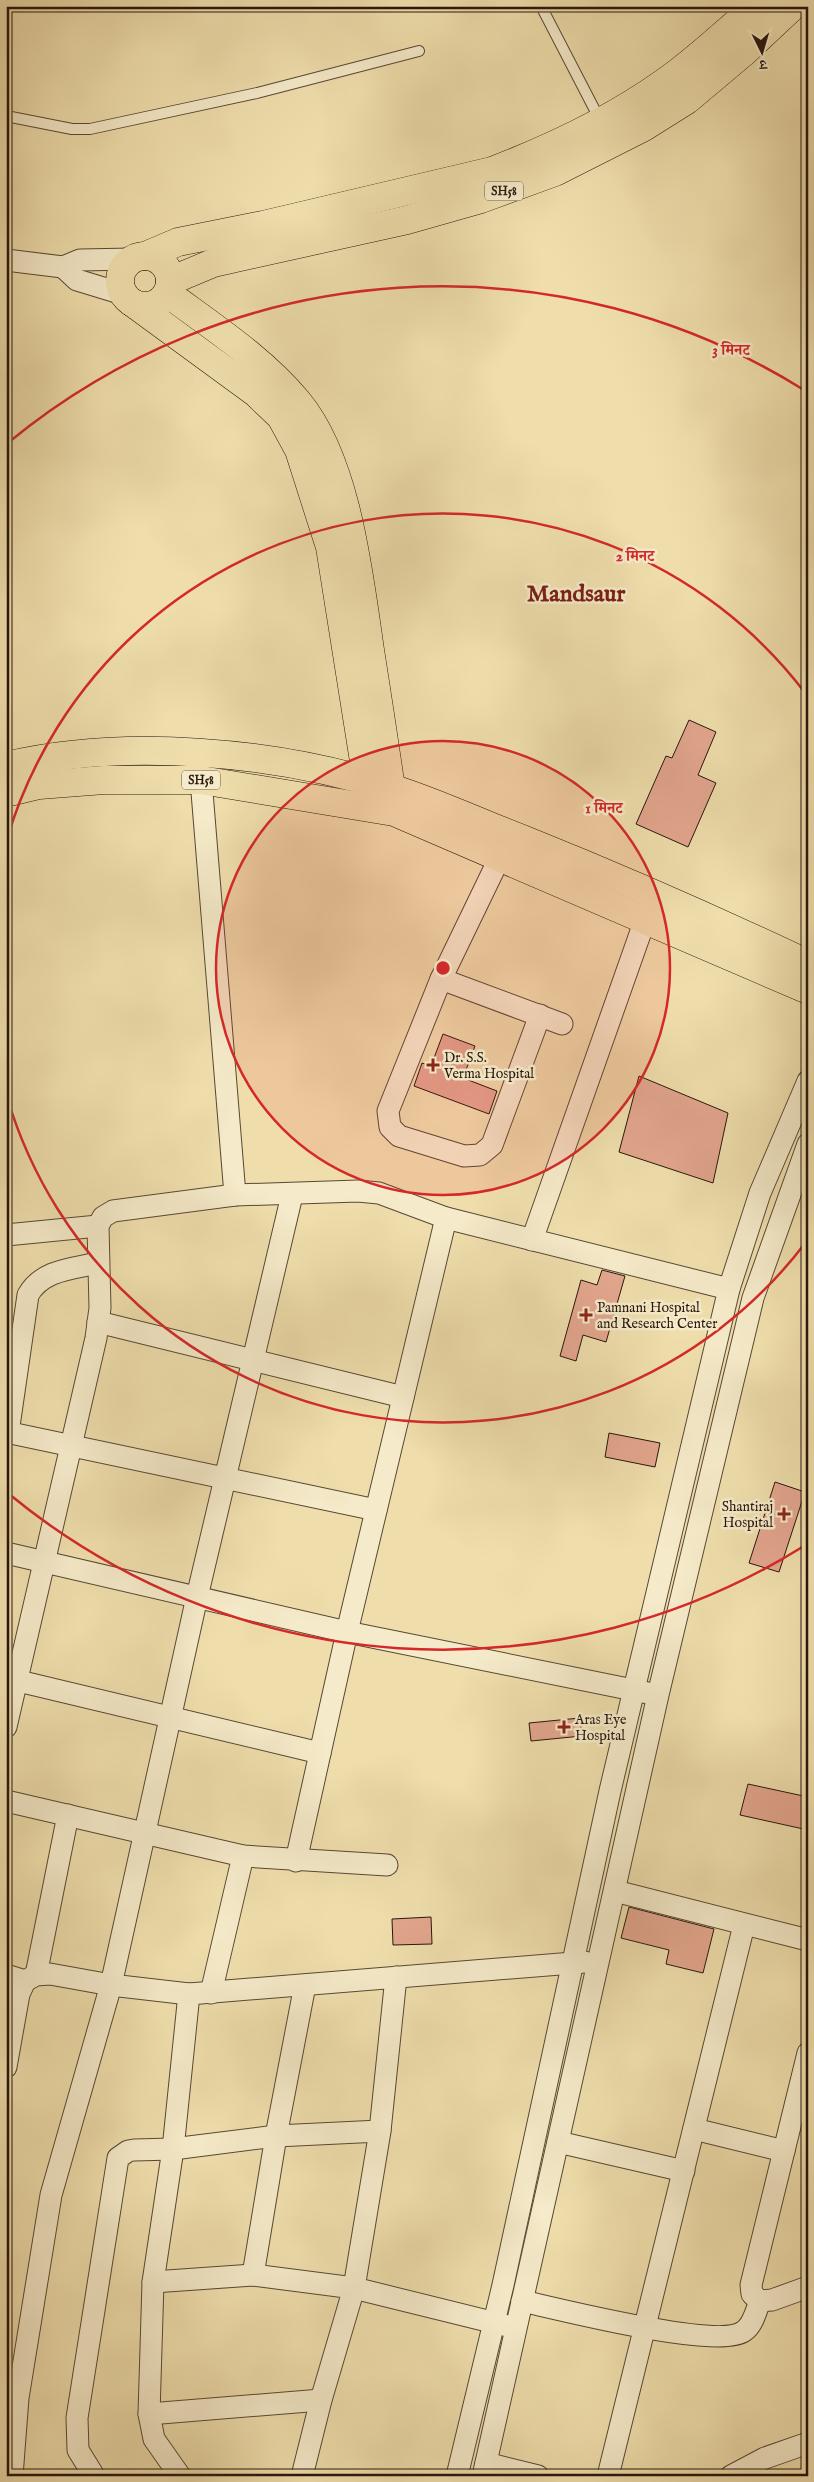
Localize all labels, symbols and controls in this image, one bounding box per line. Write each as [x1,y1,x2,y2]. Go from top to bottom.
north arrow [736,28,786,78]
text: उ [758,55,768,73]
road number: SH58 [485,182,523,200]
text: 3 मिनट [712,341,751,360]
text: 2 मिनट [616,547,656,566]
district label: Mandsaur [527,579,625,610]
road number: SH58 [182,770,220,790]
text: 1 मिनट [585,799,624,818]
centre of rings [434,959,452,977]
place label: Dr. S.S. Verma Hospital [443,1049,534,1083]
marker: Dr. S.S. Verma Hospital [426,1058,440,1072]
place label: Pamnani Hospital and Research Center [597,1299,717,1333]
marker: Pamnani Hospital and Research Center [579,1308,593,1322]
place label: Shantiraj Hospital [722,1498,773,1532]
marker: Shantiraj Hospital [777,1507,791,1521]
place label: Aras Eye Hospital [574,1711,627,1745]
marker: Aras Eye Hospital [557,1720,571,1734]

